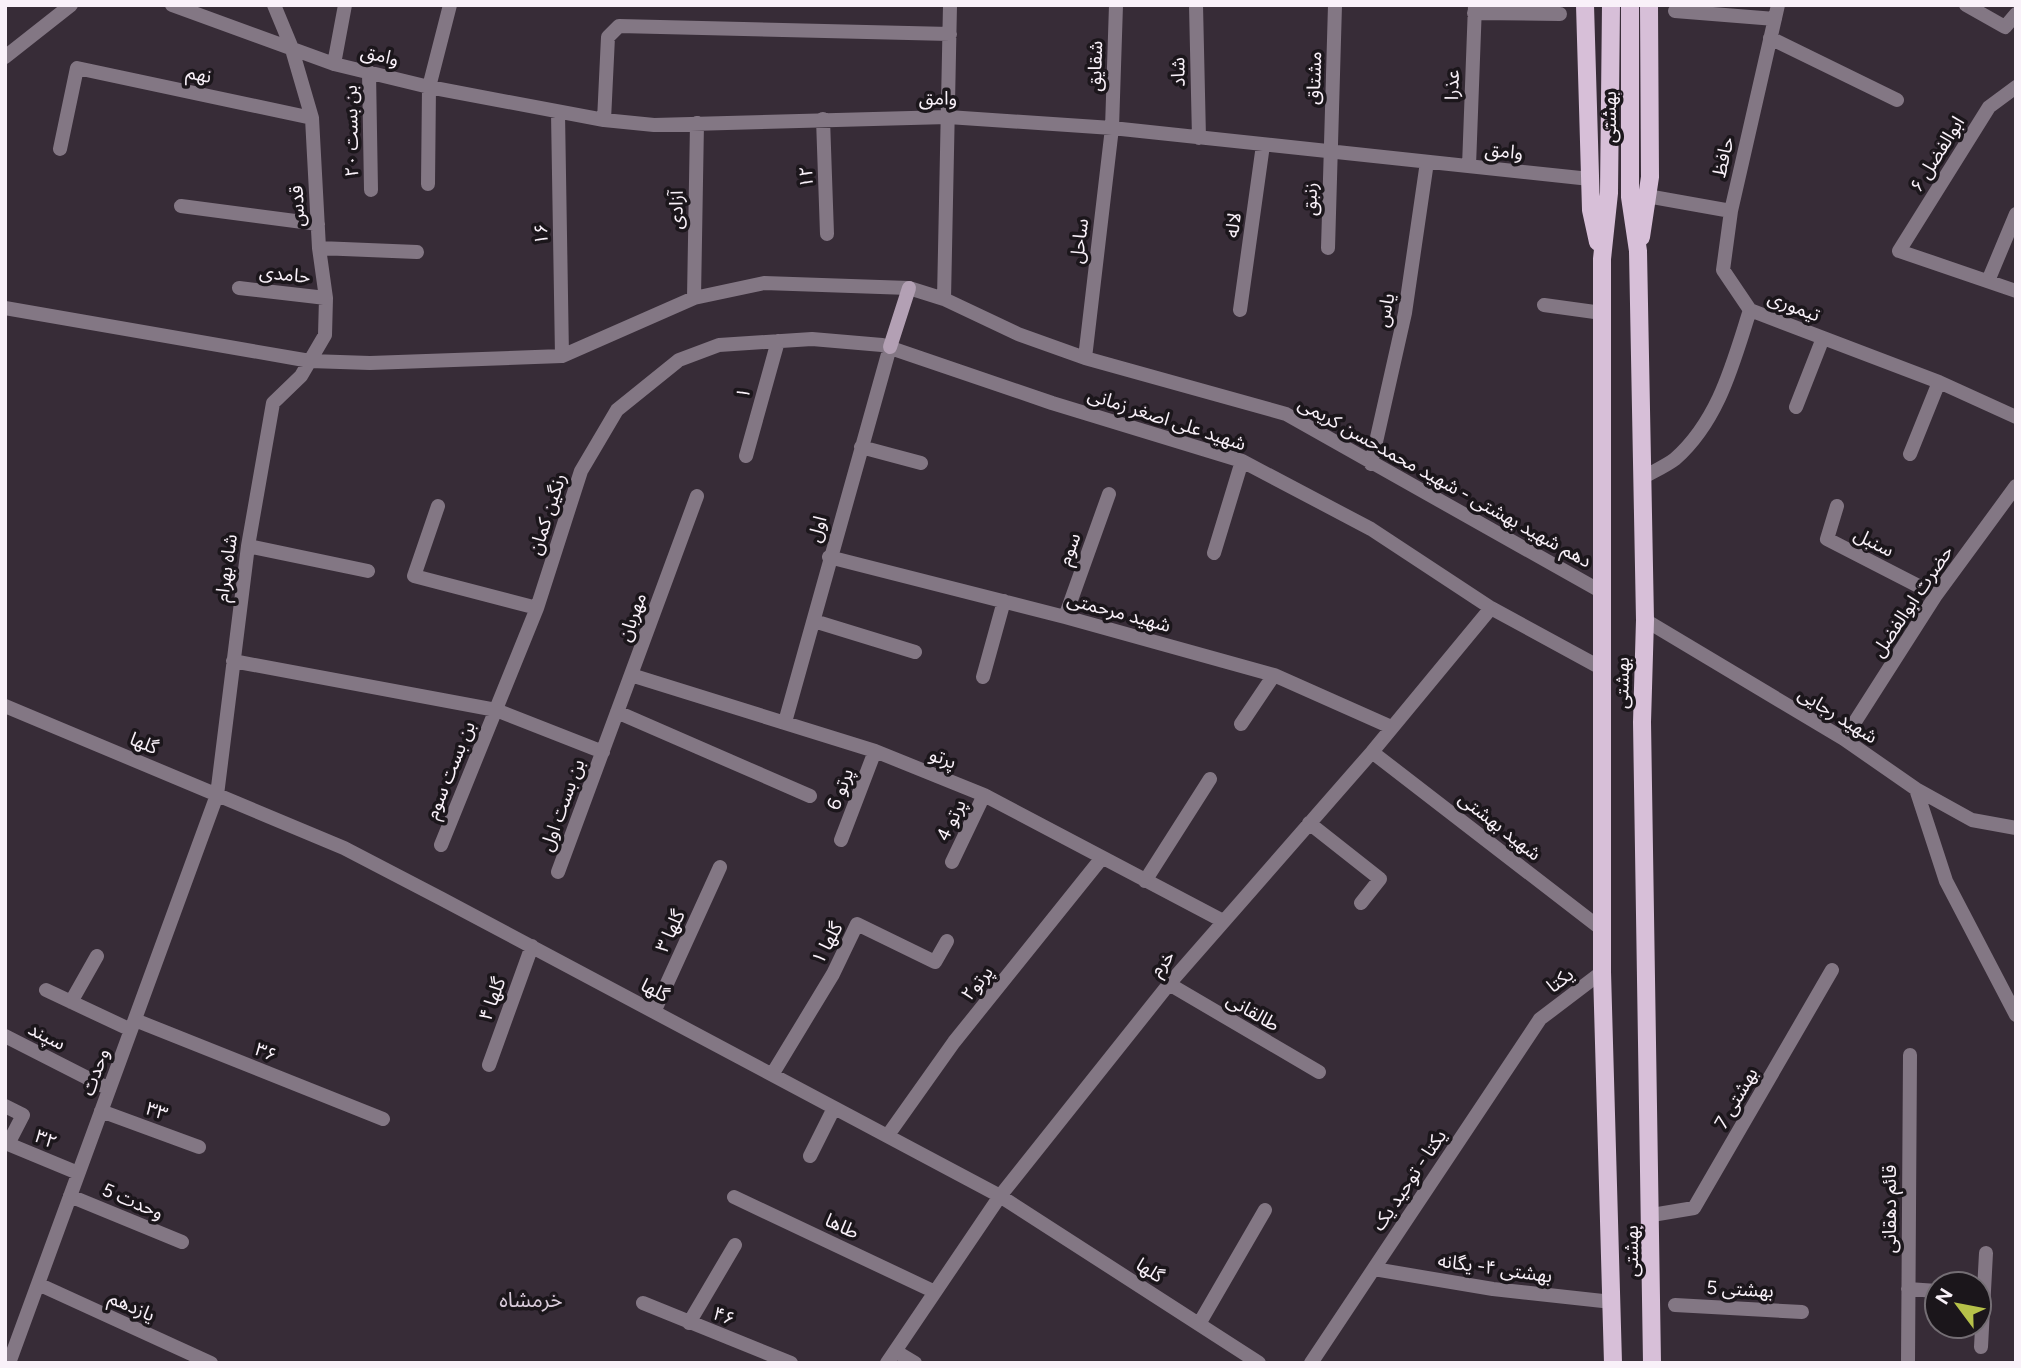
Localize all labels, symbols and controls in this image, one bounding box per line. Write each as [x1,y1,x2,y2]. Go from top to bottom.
street label: وامق [359,39,401,71]
street label: شقایق [1083,40,1107,92]
street label: مشتاق [1302,51,1326,105]
street label: شاد [1166,57,1190,87]
street label: نهم [184,60,214,91]
street label: عذرا [1440,69,1464,101]
street label: بن بست ۲۰ [339,85,363,177]
street label: وامق [919,86,957,110]
street label: بهشتی [1598,91,1621,143]
street label: ابوالفضل ۶ [1905,112,1969,196]
street label: حافظ [1707,134,1739,180]
street label: وامق [1484,138,1524,164]
street label: ۱۲ [794,166,818,188]
street label: زنبق [1298,182,1322,216]
street label: قدس [284,185,310,227]
street label: آزادی [664,189,688,230]
street label: لاله [1220,211,1246,239]
street label: ساحل [1065,217,1093,265]
street label: ۱۶ [529,223,553,245]
street label: حامدی [258,260,312,288]
street label: تیموری [1765,286,1823,326]
street label: یاس [1370,291,1400,329]
street label: شهید علی اصغر زمانی [1085,383,1249,455]
street label: ۱ [730,385,756,401]
street label: دهم شهید بهشتی - شهید محمدحسن کریمی [1293,391,1596,575]
street label: رنگین کمان [523,470,571,558]
street label: اول [802,513,832,545]
street label: سنبل [1850,522,1898,562]
street label: سوم [1053,530,1088,569]
street label: شاه بهرام [210,533,245,604]
street label: حضرت ابوالفضل [1866,541,1958,661]
street label: شهید مرحمتی [1065,587,1173,637]
street label: مهربان [613,589,651,645]
street label: بهشتی [1610,657,1634,709]
street label: شهید رجایی [1794,682,1882,748]
street label: بن بست سوم [420,718,483,823]
street label: گلها [126,727,163,760]
street label: پرتو [926,742,960,775]
street label: بن بست اول [535,756,589,854]
street label: پرتو 6 [822,765,859,813]
street label: شهید بهشتی [1454,787,1546,865]
street label: پرتو 4 [931,795,972,845]
street label: گلها ۳ [650,905,690,956]
street label: گلها ۱ [806,917,848,968]
street label: خرم [1144,945,1182,983]
street label: پرتو۲ [956,961,999,1006]
street label: یکتا [1542,962,1578,998]
street label: گلها ۴ [474,973,511,1024]
street label: گلها [637,973,674,1007]
street label: طالقانی [1222,988,1284,1036]
street label: سپند [24,1017,69,1056]
street label: ۳۶ [252,1037,280,1067]
street label: وحدت [76,1045,114,1099]
street label: بهشتی 7 [1709,1063,1763,1133]
street label: ۳۳ [143,1096,171,1126]
street label: ۳۲ [31,1124,61,1154]
street label: یکتا - توحید یک [1367,1125,1451,1235]
street label: قائم دهقانی [1878,1165,1904,1253]
street label: 5 وحدت [99,1178,167,1224]
street label: طاها [821,1208,863,1244]
street label: بهشتی [1620,1225,1643,1277]
street label: بهشتی ۴- یگانه [1436,1249,1554,1287]
street label: گلها [1132,1253,1169,1288]
north arrow [1923,1270,1993,1340]
street label: بهشتی 5 [1706,1276,1774,1302]
text: N [1930,1284,1958,1309]
street label: یازدهم [104,1286,159,1329]
district label: خرمشاه [499,1287,563,1312]
street label: ۴۶ [710,1301,738,1331]

